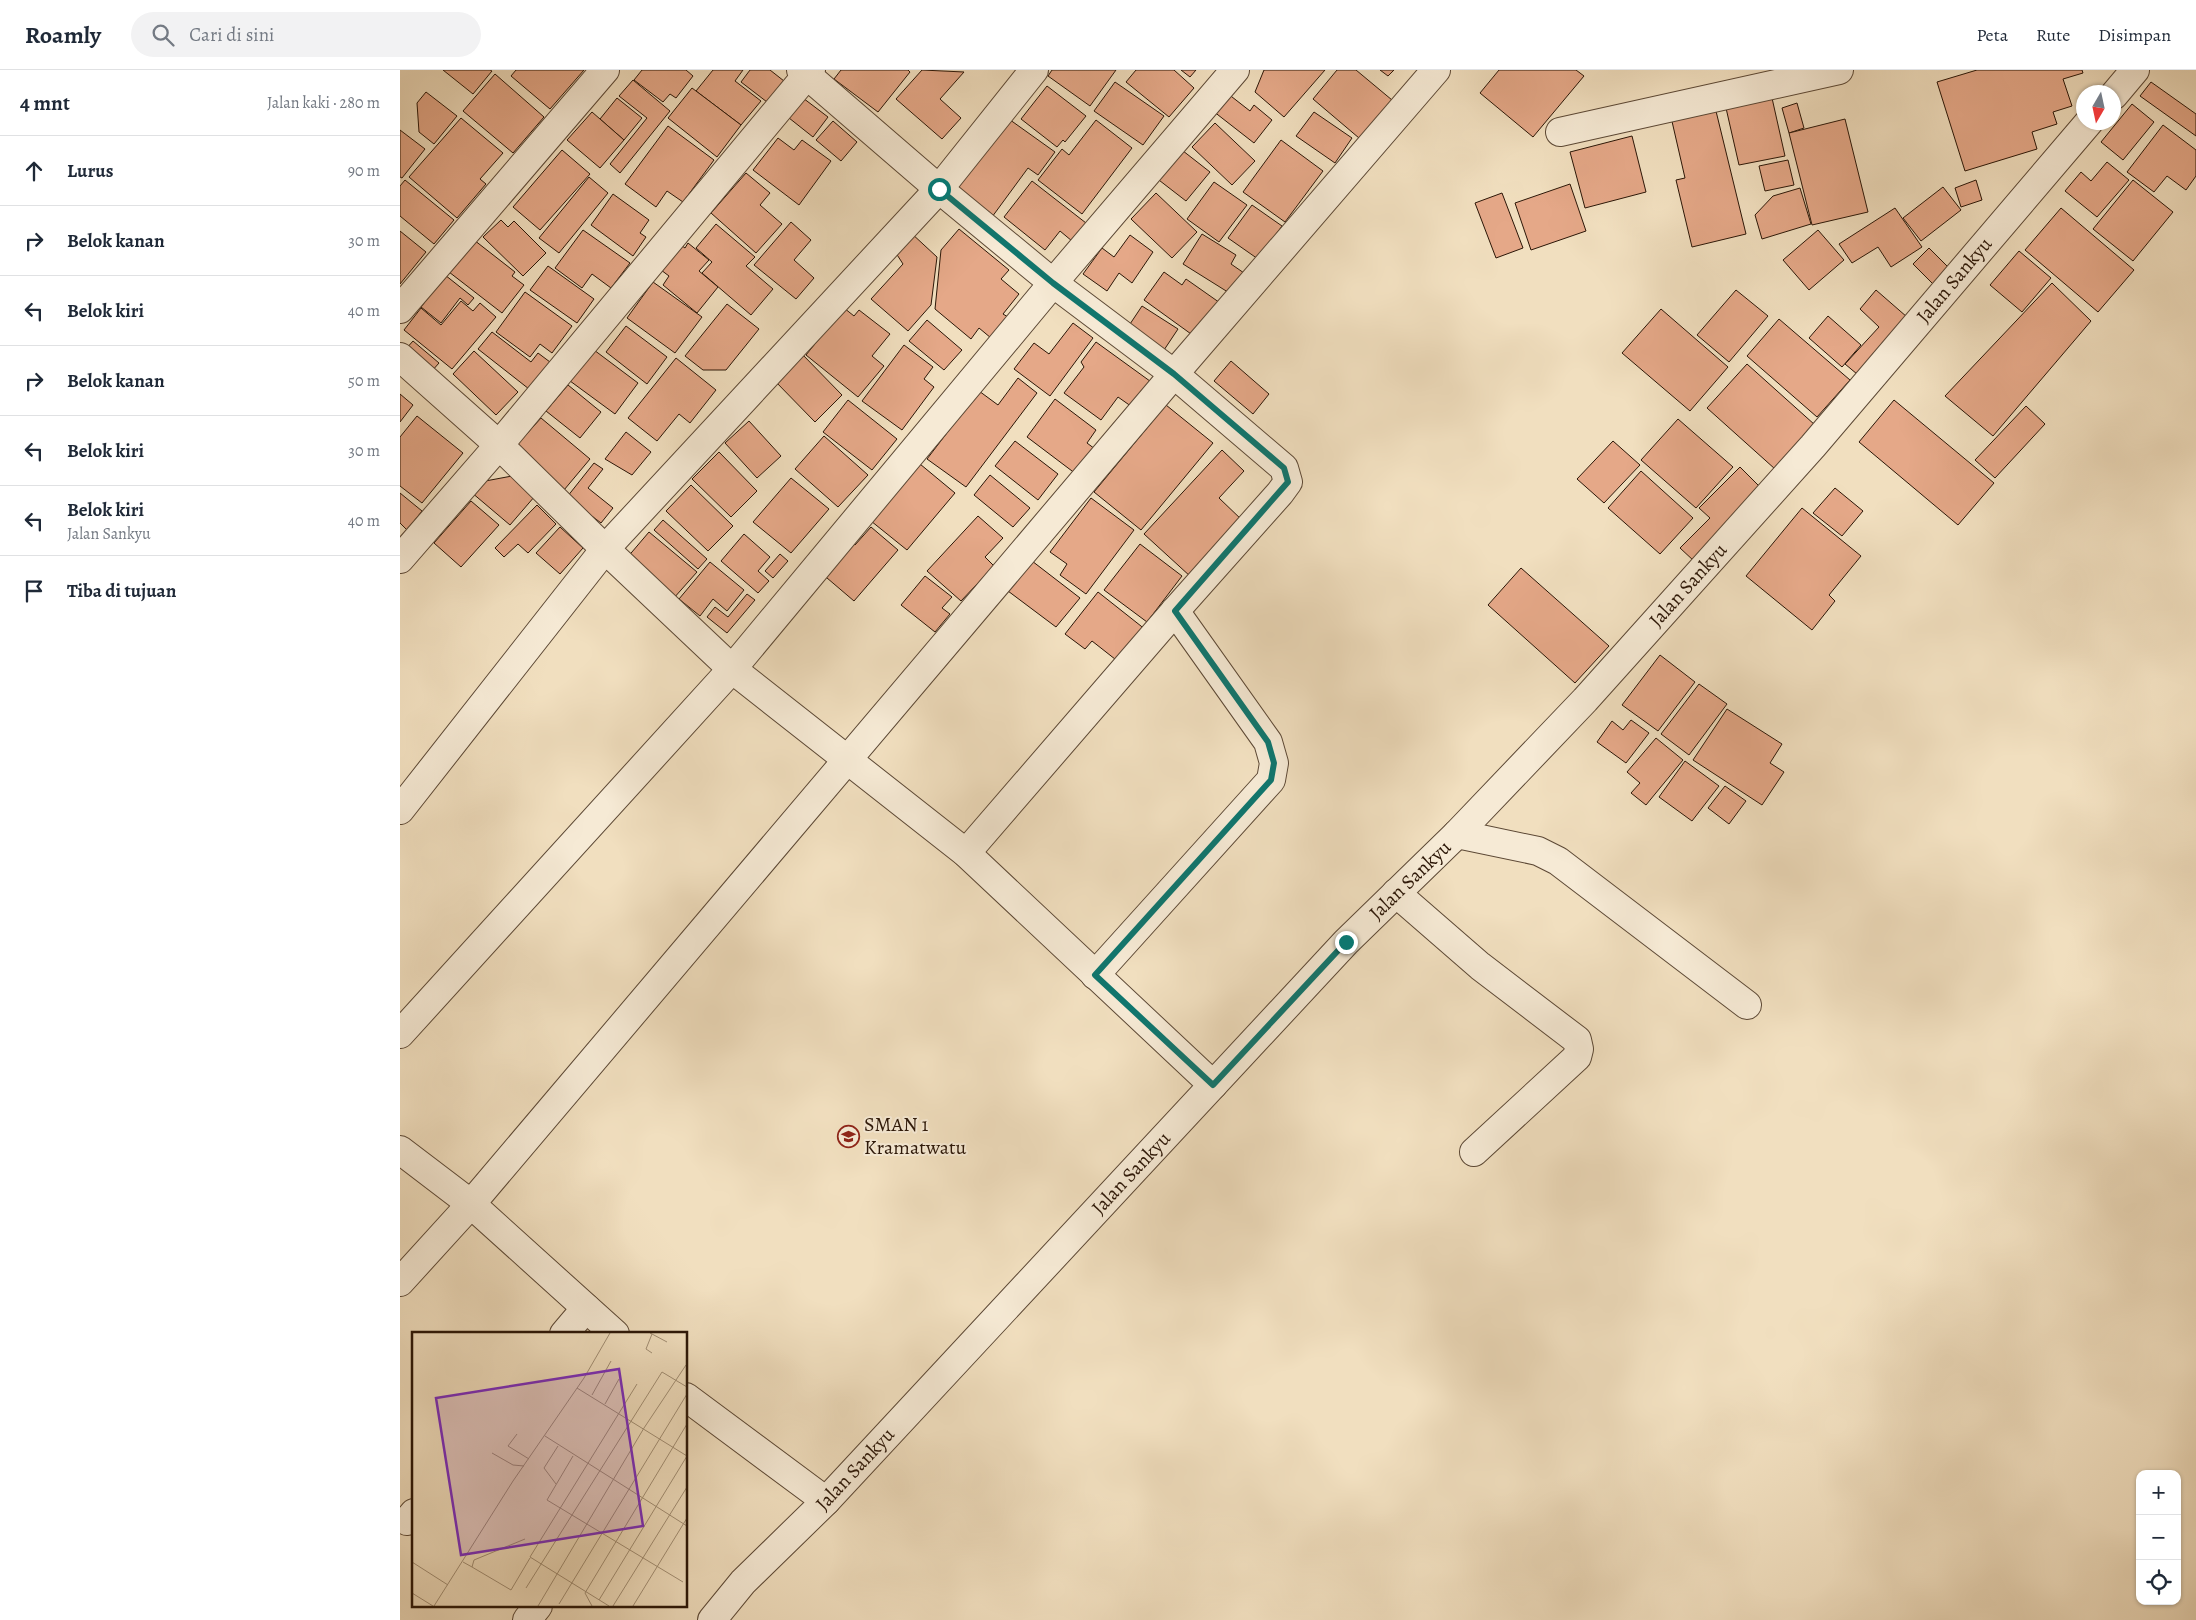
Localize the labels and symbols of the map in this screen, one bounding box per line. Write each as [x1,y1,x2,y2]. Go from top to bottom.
north arrow [2076,85,2121,130]
route start [928,178,951,201]
street label: Jalan Sankyu [1910,231,1998,329]
street label: Jalan Sankyu [1643,537,1733,633]
street label: Jalan Sankyu [1363,834,1457,926]
route end [1335,931,1358,954]
place label: SMAN 1 Kramatwatu [864,1111,967,1161]
school or university icon: SMAN 1 Kramatwatu [836,1124,860,1148]
street label: Jalan Sankyu [1085,1125,1177,1220]
inset map [412,1332,688,1608]
street label: Jalan Sankyu [809,1421,901,1516]

